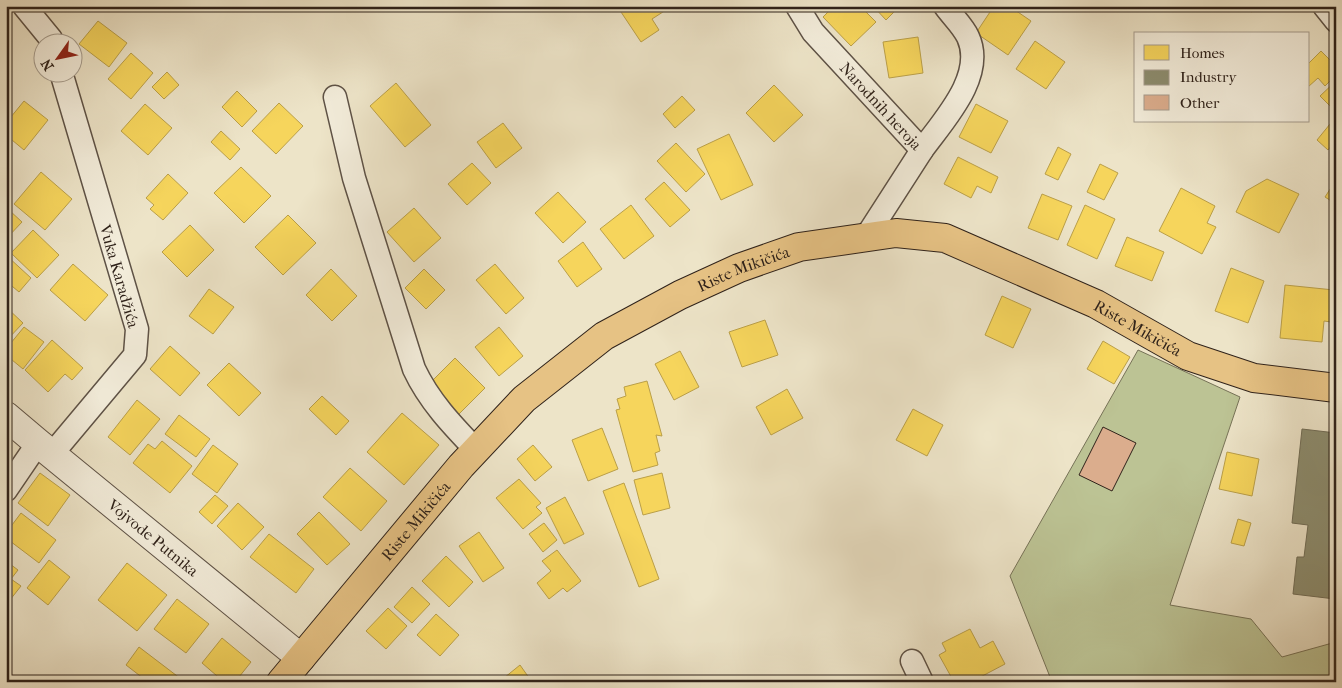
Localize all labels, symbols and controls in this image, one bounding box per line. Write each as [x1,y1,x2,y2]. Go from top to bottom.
north arrow [32,32,82,82]
legend [1134,32,1310,122]
text: Homes [1180,44,1225,62]
text: N [37,55,58,74]
street label: Narodnih heroja [836,58,926,154]
text: Industry [1180,68,1237,86]
text: Other [1180,94,1220,112]
street label: Vuka Karadžića [95,221,143,330]
street label: Riste Mikičića [694,242,793,296]
street label: Riste Mikičića [1090,296,1185,361]
street label: Riste Mikičića [377,477,455,565]
street label: Vojvode Putnika [103,495,203,581]

